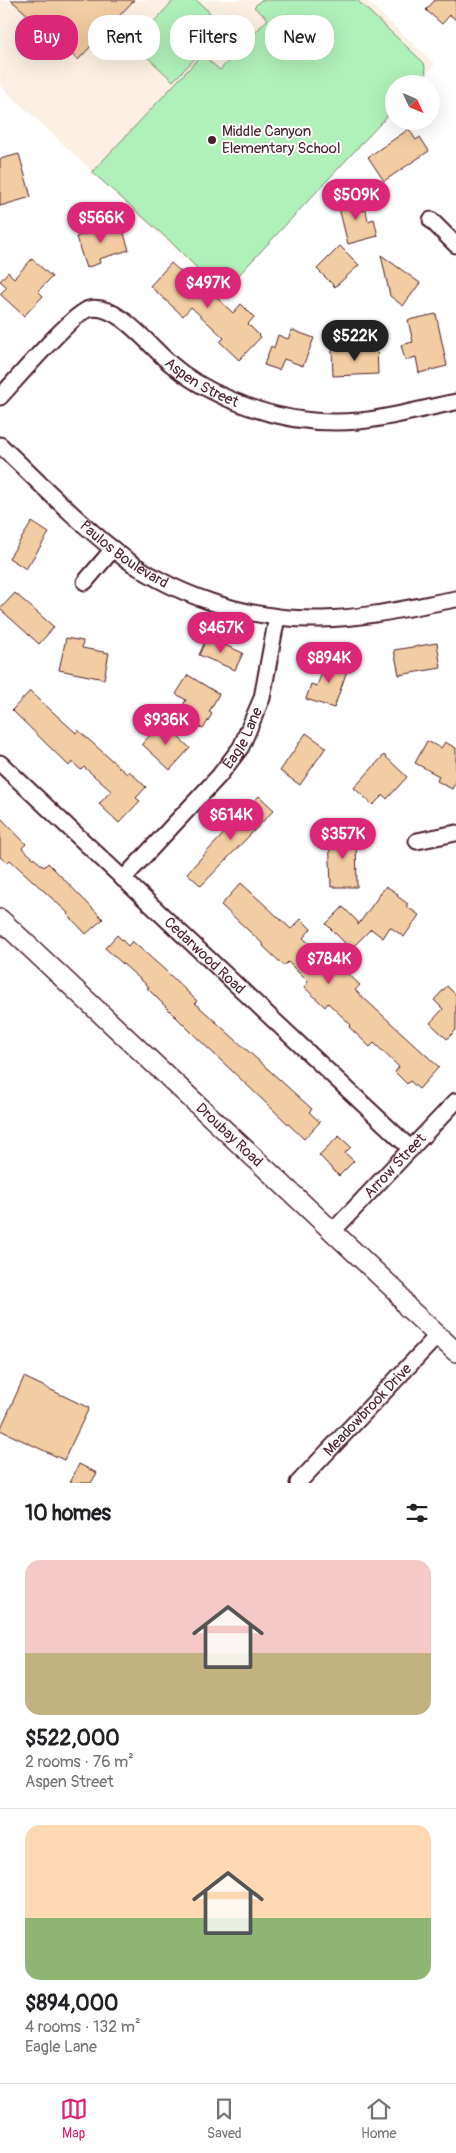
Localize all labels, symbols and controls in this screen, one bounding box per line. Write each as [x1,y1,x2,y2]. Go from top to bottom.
chip: Buy [15,15,78,60]
chip: Rent [88,15,160,60]
chip: Filters [170,15,255,60]
chip: New [265,15,334,60]
north arrow [385,75,440,130]
map controls [385,75,440,130]
place label: Middle Canyon Elementary School [222,122,341,158]
marker: Middle Canyon Elementary School [206,134,218,146]
pin: $509K [321,178,391,221]
text: $509K [333,185,379,205]
pin: $566K [66,202,136,244]
text: $566K [78,208,124,228]
pin: $497K [173,266,243,309]
text: $497K [186,273,230,293]
pin: $522K [320,320,390,362]
text: $522K [333,326,377,346]
street label: Aspen Street [161,354,242,412]
street label: Paulos Boulevard [76,517,171,593]
pin: $467K [186,612,256,654]
text: $467K [198,618,244,638]
pin: $894K [294,642,364,684]
text: $894K [307,648,351,668]
pin: $936K [131,704,201,746]
street label: Eagle Lane [219,704,267,773]
text: $936K [144,710,188,730]
pin: $614K [196,798,266,841]
text: $614K [209,805,253,825]
pin: $357K [308,818,378,860]
text: $357K [321,824,365,844]
street label: Cedarwood Road [160,913,249,998]
pin: $784K [294,942,364,985]
text: $784K [307,949,351,969]
street label: Droubay Road [192,1099,267,1171]
street label: Arrow Street [360,1129,431,1202]
street label: Meadowbrook Drive [319,1359,416,1460]
icon: filters [403,1499,431,1527]
text: 10 homes [25,1500,111,1527]
icon: home [183,1592,273,1682]
text: $522,000 [25,1725,120,1752]
text: 2 rooms · 76 m² [25,1752,134,1772]
text: Aspen Street [25,1772,114,1792]
icon: home [183,1858,273,1948]
text: $894,000 [25,1990,118,2017]
text: 4 rooms · 132 m² [25,2017,140,2037]
text: Eagle Lane [25,2037,97,2057]
tab: Map [60,2095,88,2142]
tab: Saved [207,2095,242,2142]
tab: Home [361,2095,396,2142]

